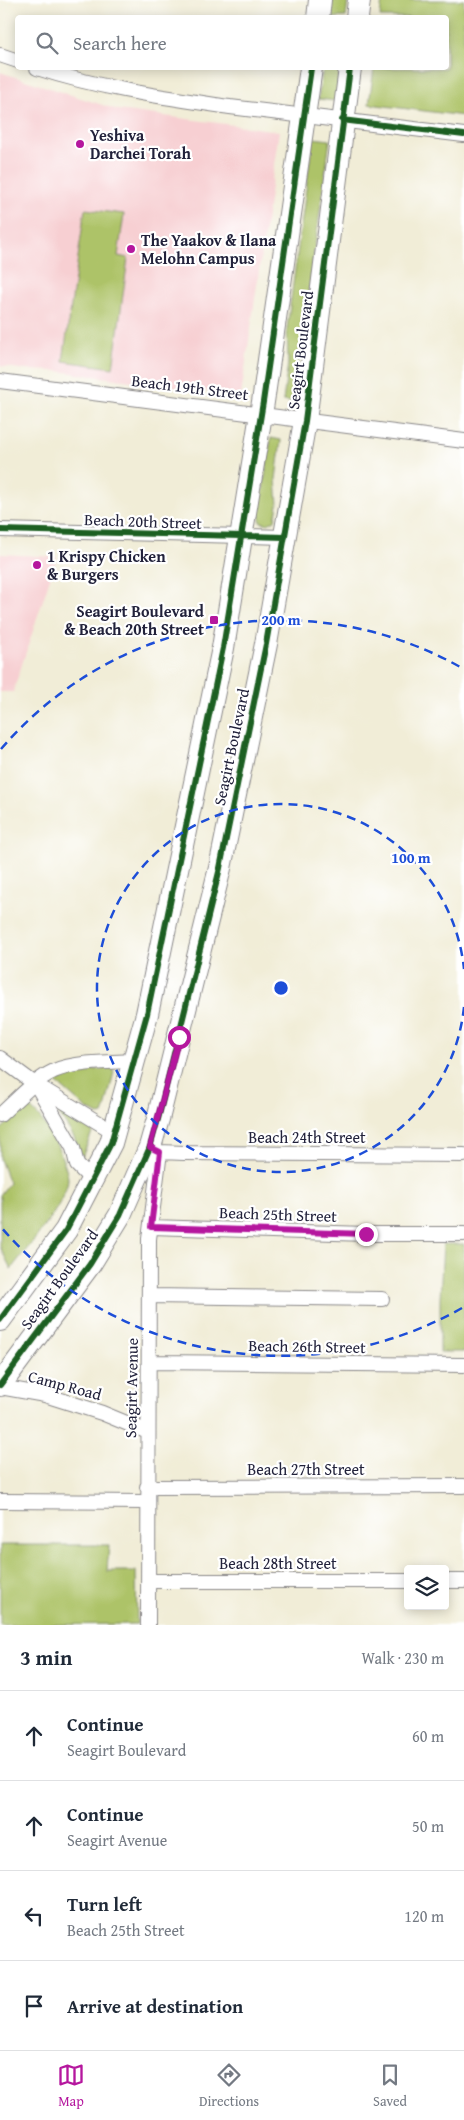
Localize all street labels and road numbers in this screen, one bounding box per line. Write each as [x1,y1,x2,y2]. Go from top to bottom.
street label: Seagirt Boulevard [281,289,319,411]
street label: Beach 19th Street [130,368,250,406]
street label: Beach 20th Street [84,507,202,535]
street label: Seagirt Boulevard [207,686,255,808]
street label: Beach 24th Street [248,1125,366,1149]
street label: Beach 25th Street [219,1200,337,1228]
street label: Seagirt Boulevard [14,1223,104,1334]
street label: Beach 26th Street [248,1333,366,1359]
street label: Seagirt Avenue [118,1338,144,1438]
street label: Camp Road [26,1364,105,1406]
street label: Beach 27th Street [247,1457,365,1481]
street label: Beach 28th Street [219,1551,337,1575]

